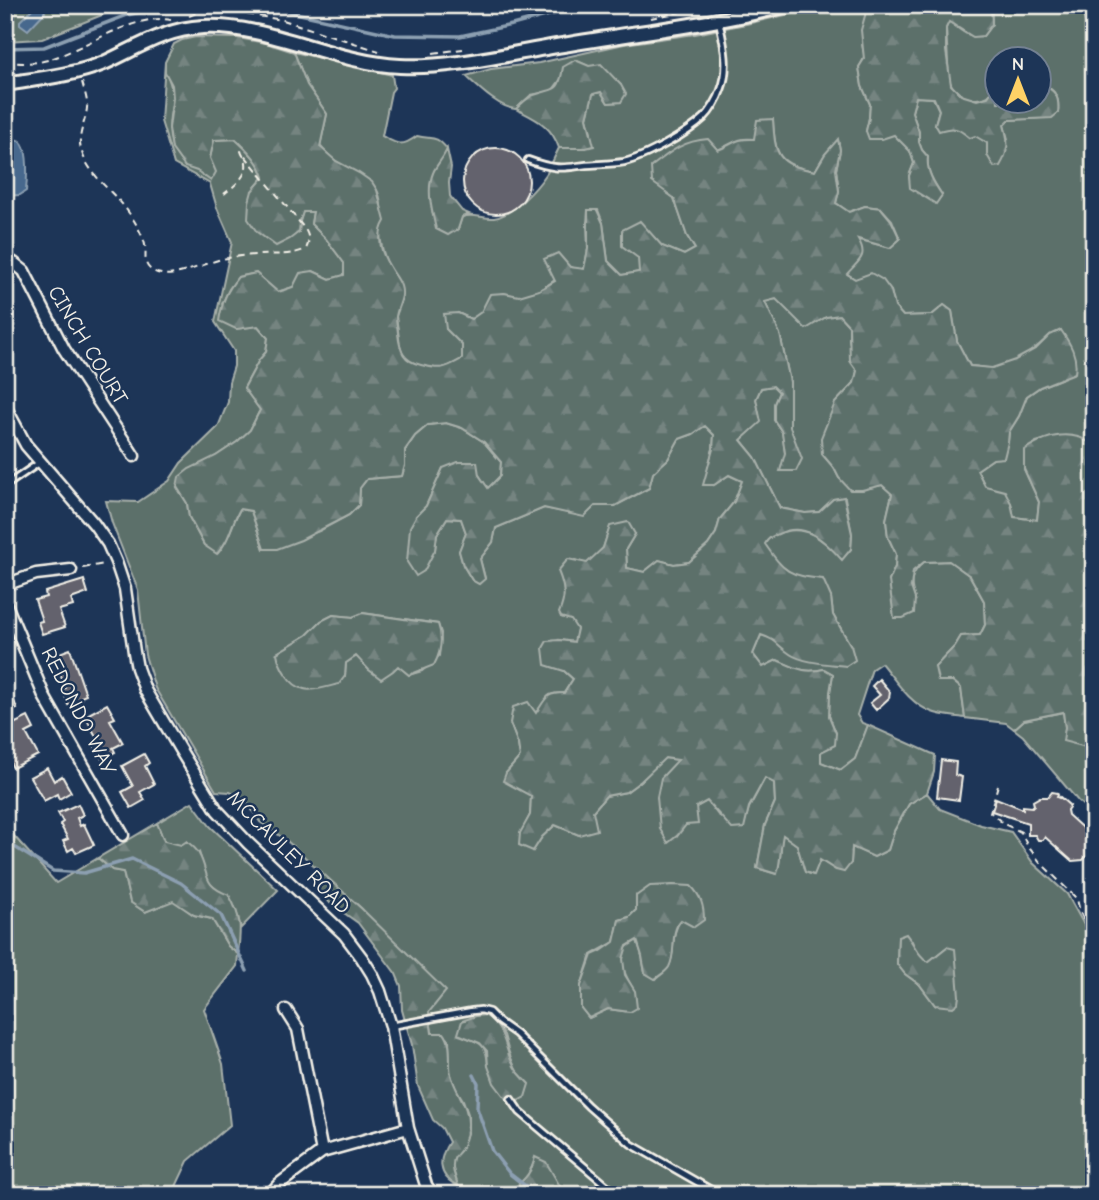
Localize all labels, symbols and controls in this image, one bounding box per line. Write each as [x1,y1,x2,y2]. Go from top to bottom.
north arrow [984,46,1054,116]
text: N [1012,53,1024,75]
street label: CINCH COURT [43,281,133,409]
street label: REDONDO WAY [37,643,122,779]
street label: MCCAULEY ROAD [222,785,356,919]

